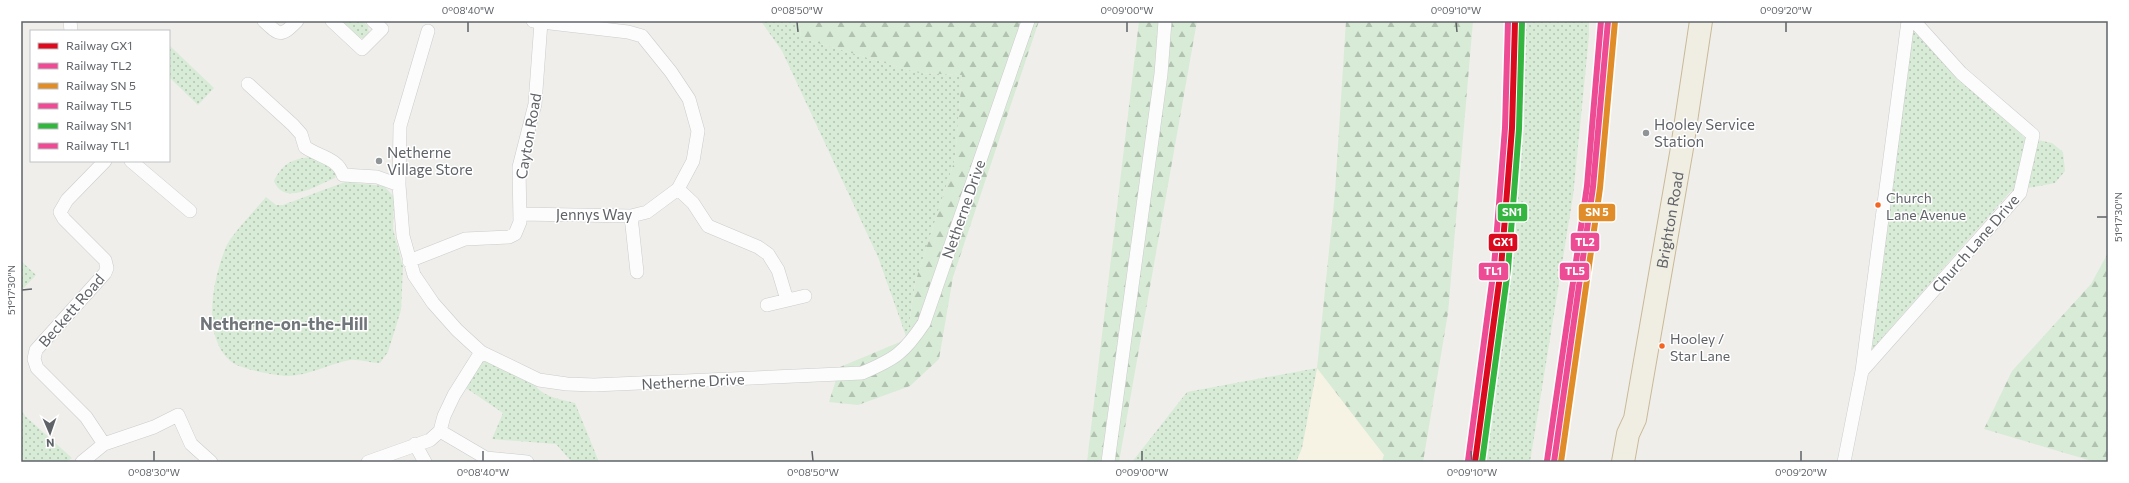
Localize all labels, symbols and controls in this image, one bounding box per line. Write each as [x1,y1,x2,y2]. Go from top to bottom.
text: 0°08'40"W [442,4,494,16]
text: 0°08'50"W [771,4,823,16]
text: 0°09'00"W [1101,4,1153,16]
text: 0°09'10"W [1431,4,1481,16]
text: 0°09'20"W [1760,4,1812,16]
legend [30,30,170,162]
text: Railway GX1 [66,38,132,52]
text: Railway TL2 [66,58,132,72]
text: Railway SN 5 [66,78,136,92]
street label: Cayton Road [512,91,544,181]
text: Railway TL5 [66,98,132,112]
place label: Hooley Service Station [1654,115,1755,150]
text: Railway SN1 [66,118,132,132]
marker: Hooley Service Station [1641,128,1651,138]
text: Railway TL1 [66,138,130,152]
place label: Netherne Village Store [387,143,473,178]
marker: Netherne Village Store [374,156,384,166]
street label: Netherne Drive [938,157,988,261]
street label: Brighton Road [1652,170,1687,270]
place label: Church Lane Avenue [1886,189,1966,223]
street label: Church Lane Drive [1928,190,2022,296]
text: 51°17'30"N [2112,192,2124,242]
marker: Church Lane Avenue [1873,200,1883,210]
line badge: SN1 [1497,203,1528,222]
line badge: SN 5 [1578,203,1616,222]
street label: Jennys Way [556,205,633,223]
text: SN1 [1502,205,1522,218]
text: SN 5 [1585,205,1609,218]
line badge: TL2 [1570,232,1600,252]
line badge: GX1 [1488,233,1518,252]
text: GX1 [1493,235,1513,248]
text: TL2 [1575,235,1595,248]
line badge: TL1 [1478,262,1509,281]
line badge: TL5 [1559,262,1590,281]
text: TL1 [1484,264,1502,277]
text: TL5 [1565,264,1585,277]
text: 51°17'30"N [5,265,17,315]
street label: Beckett Road [34,270,108,350]
district label: Netherne-on-the-Hill [200,313,368,334]
place label: Hooley / Star Lane [1670,330,1730,364]
marker: Hooley / Star Lane [1657,341,1667,351]
street label: Netherne Drive [641,369,745,393]
north arrow [30,413,70,453]
text: N [46,437,55,450]
text: 0°08'30"W [128,466,180,478]
text: 0°08'40"W [457,466,509,478]
text: 0°08'50"W [787,466,839,478]
text: 0°09'00"W [1116,466,1168,478]
text: 0°09'10"W [1447,466,1497,478]
text: 0°09'20"W [1775,466,1827,478]

